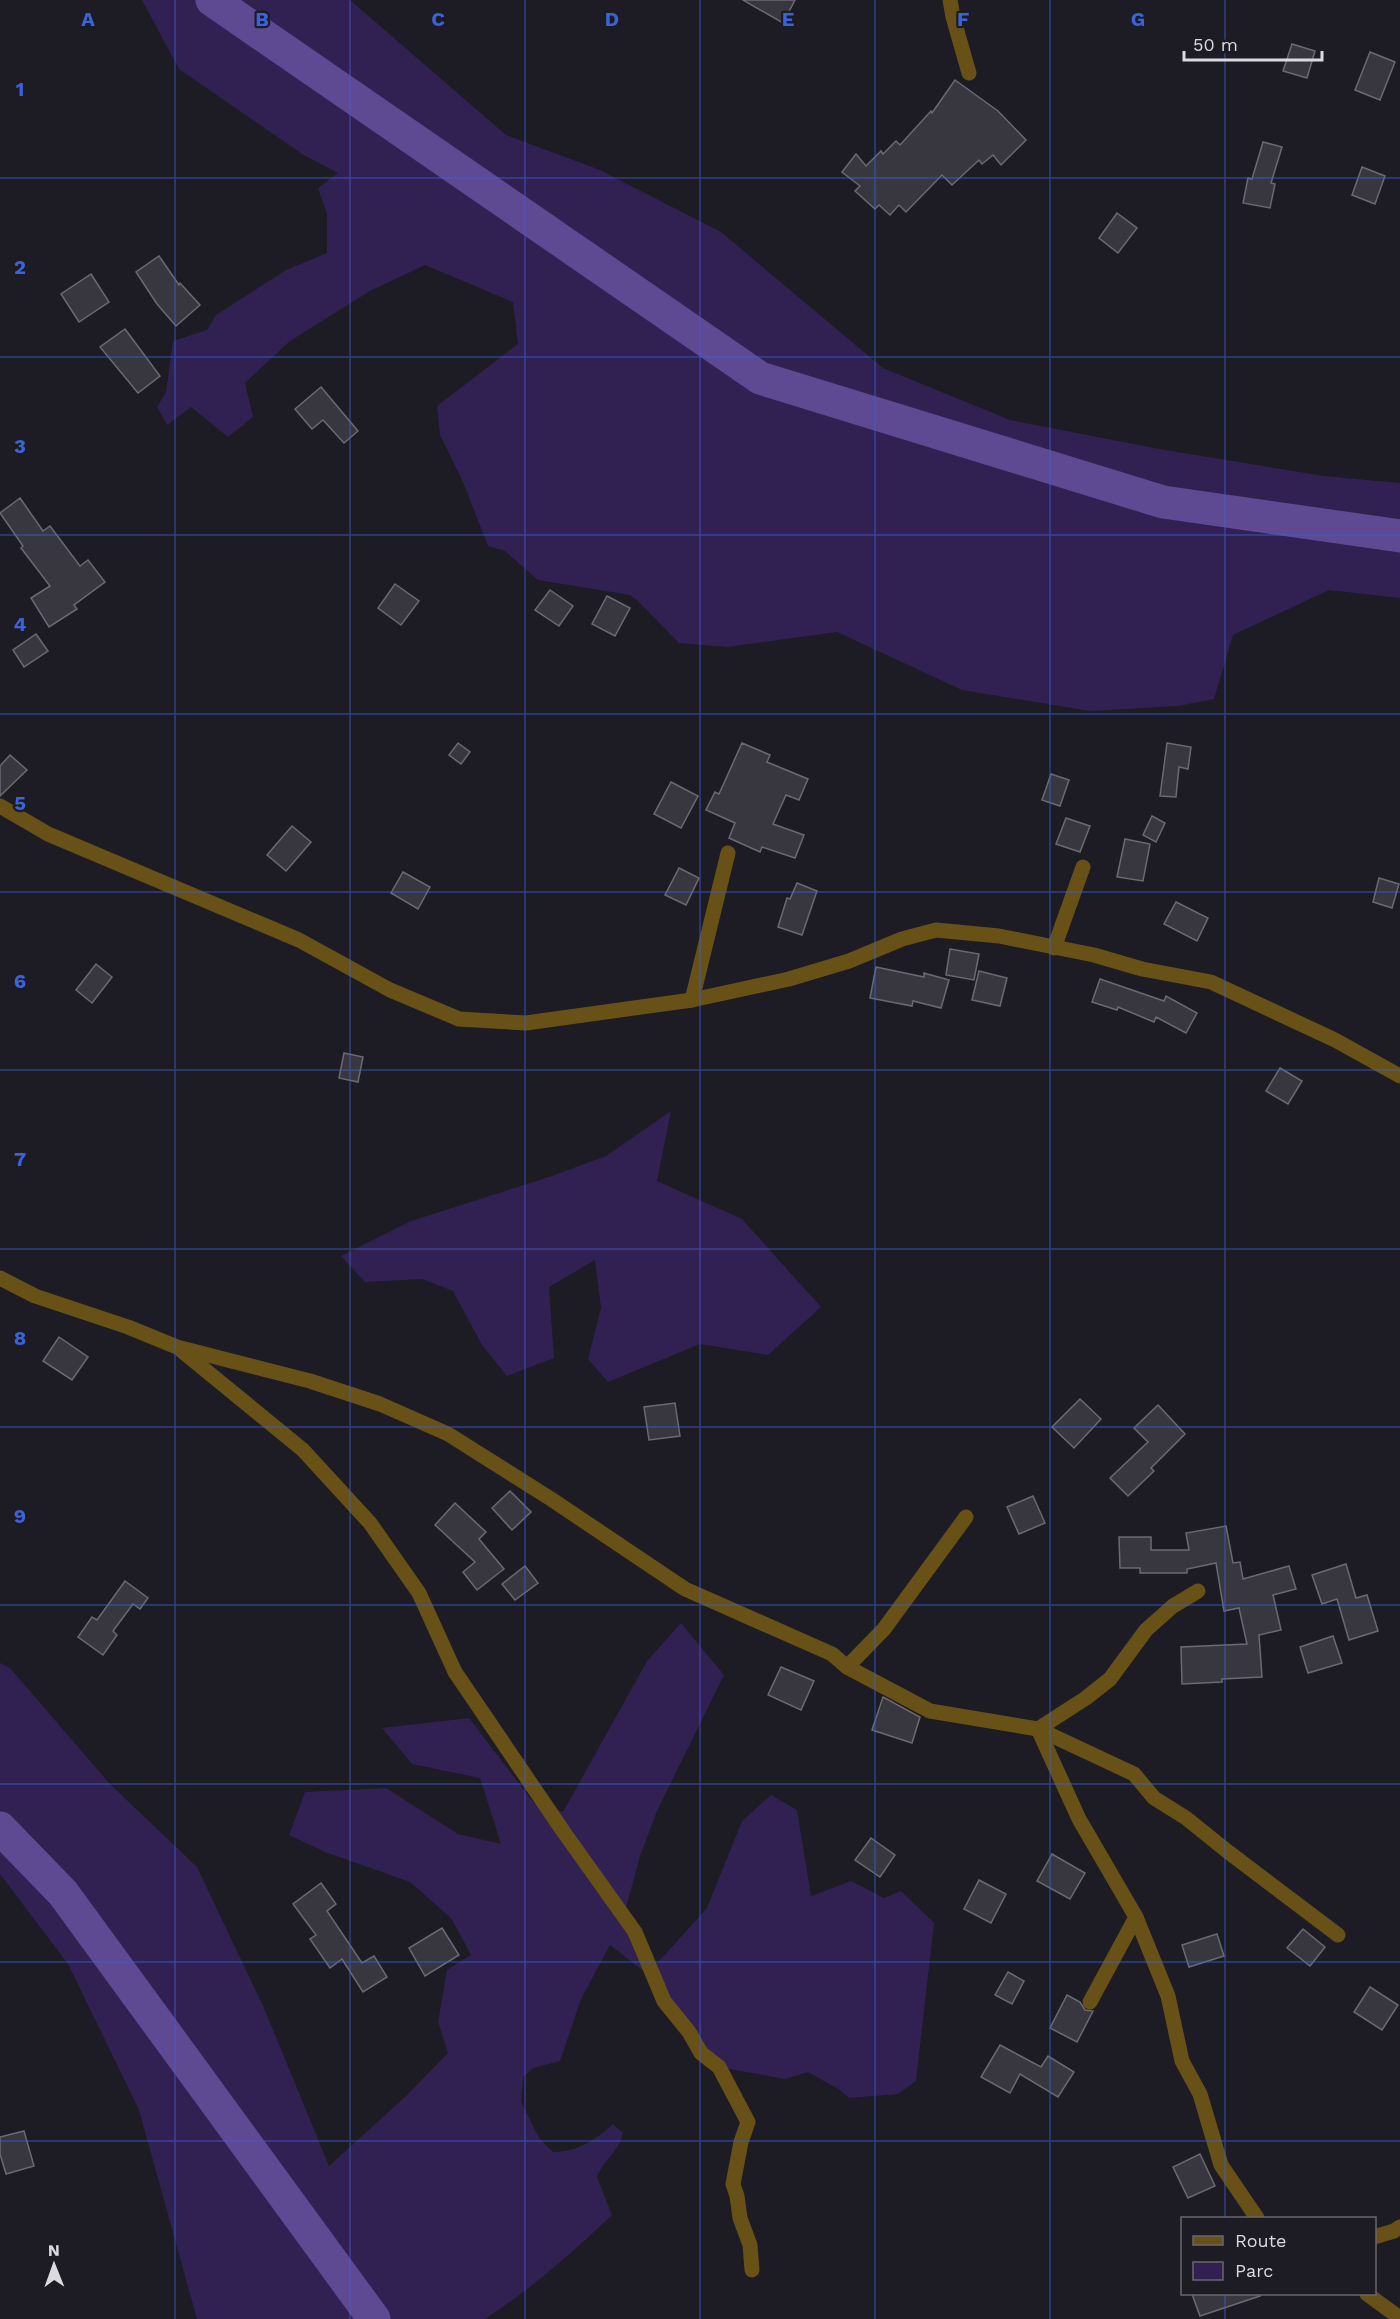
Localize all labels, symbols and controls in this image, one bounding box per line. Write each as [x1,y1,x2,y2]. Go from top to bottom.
text: A [81,7,95,31]
text: B [255,7,269,31]
text: C [431,7,445,31]
text: D [605,7,619,31]
text: E [782,7,794,31]
text: F [957,7,969,31]
text: G [1131,7,1145,31]
scale bar [1184,24,1322,62]
text: 50 m [1193,34,1238,55]
text: 1 [16,77,24,101]
text: 2 [14,255,26,279]
text: 3 [14,434,26,458]
text: 4 [14,612,27,636]
text: 5 [14,791,26,815]
text: 6 [14,969,26,993]
text: 7 [14,1147,26,1171]
text: 8 [14,1326,26,1350]
text: 9 [14,1504,26,1528]
legend [1181,2217,1376,2295]
text: Route [1235,2230,1287,2251]
north arrow [24,2235,84,2295]
text: N [48,2241,60,2260]
text: Parc [1235,2260,1273,2281]

